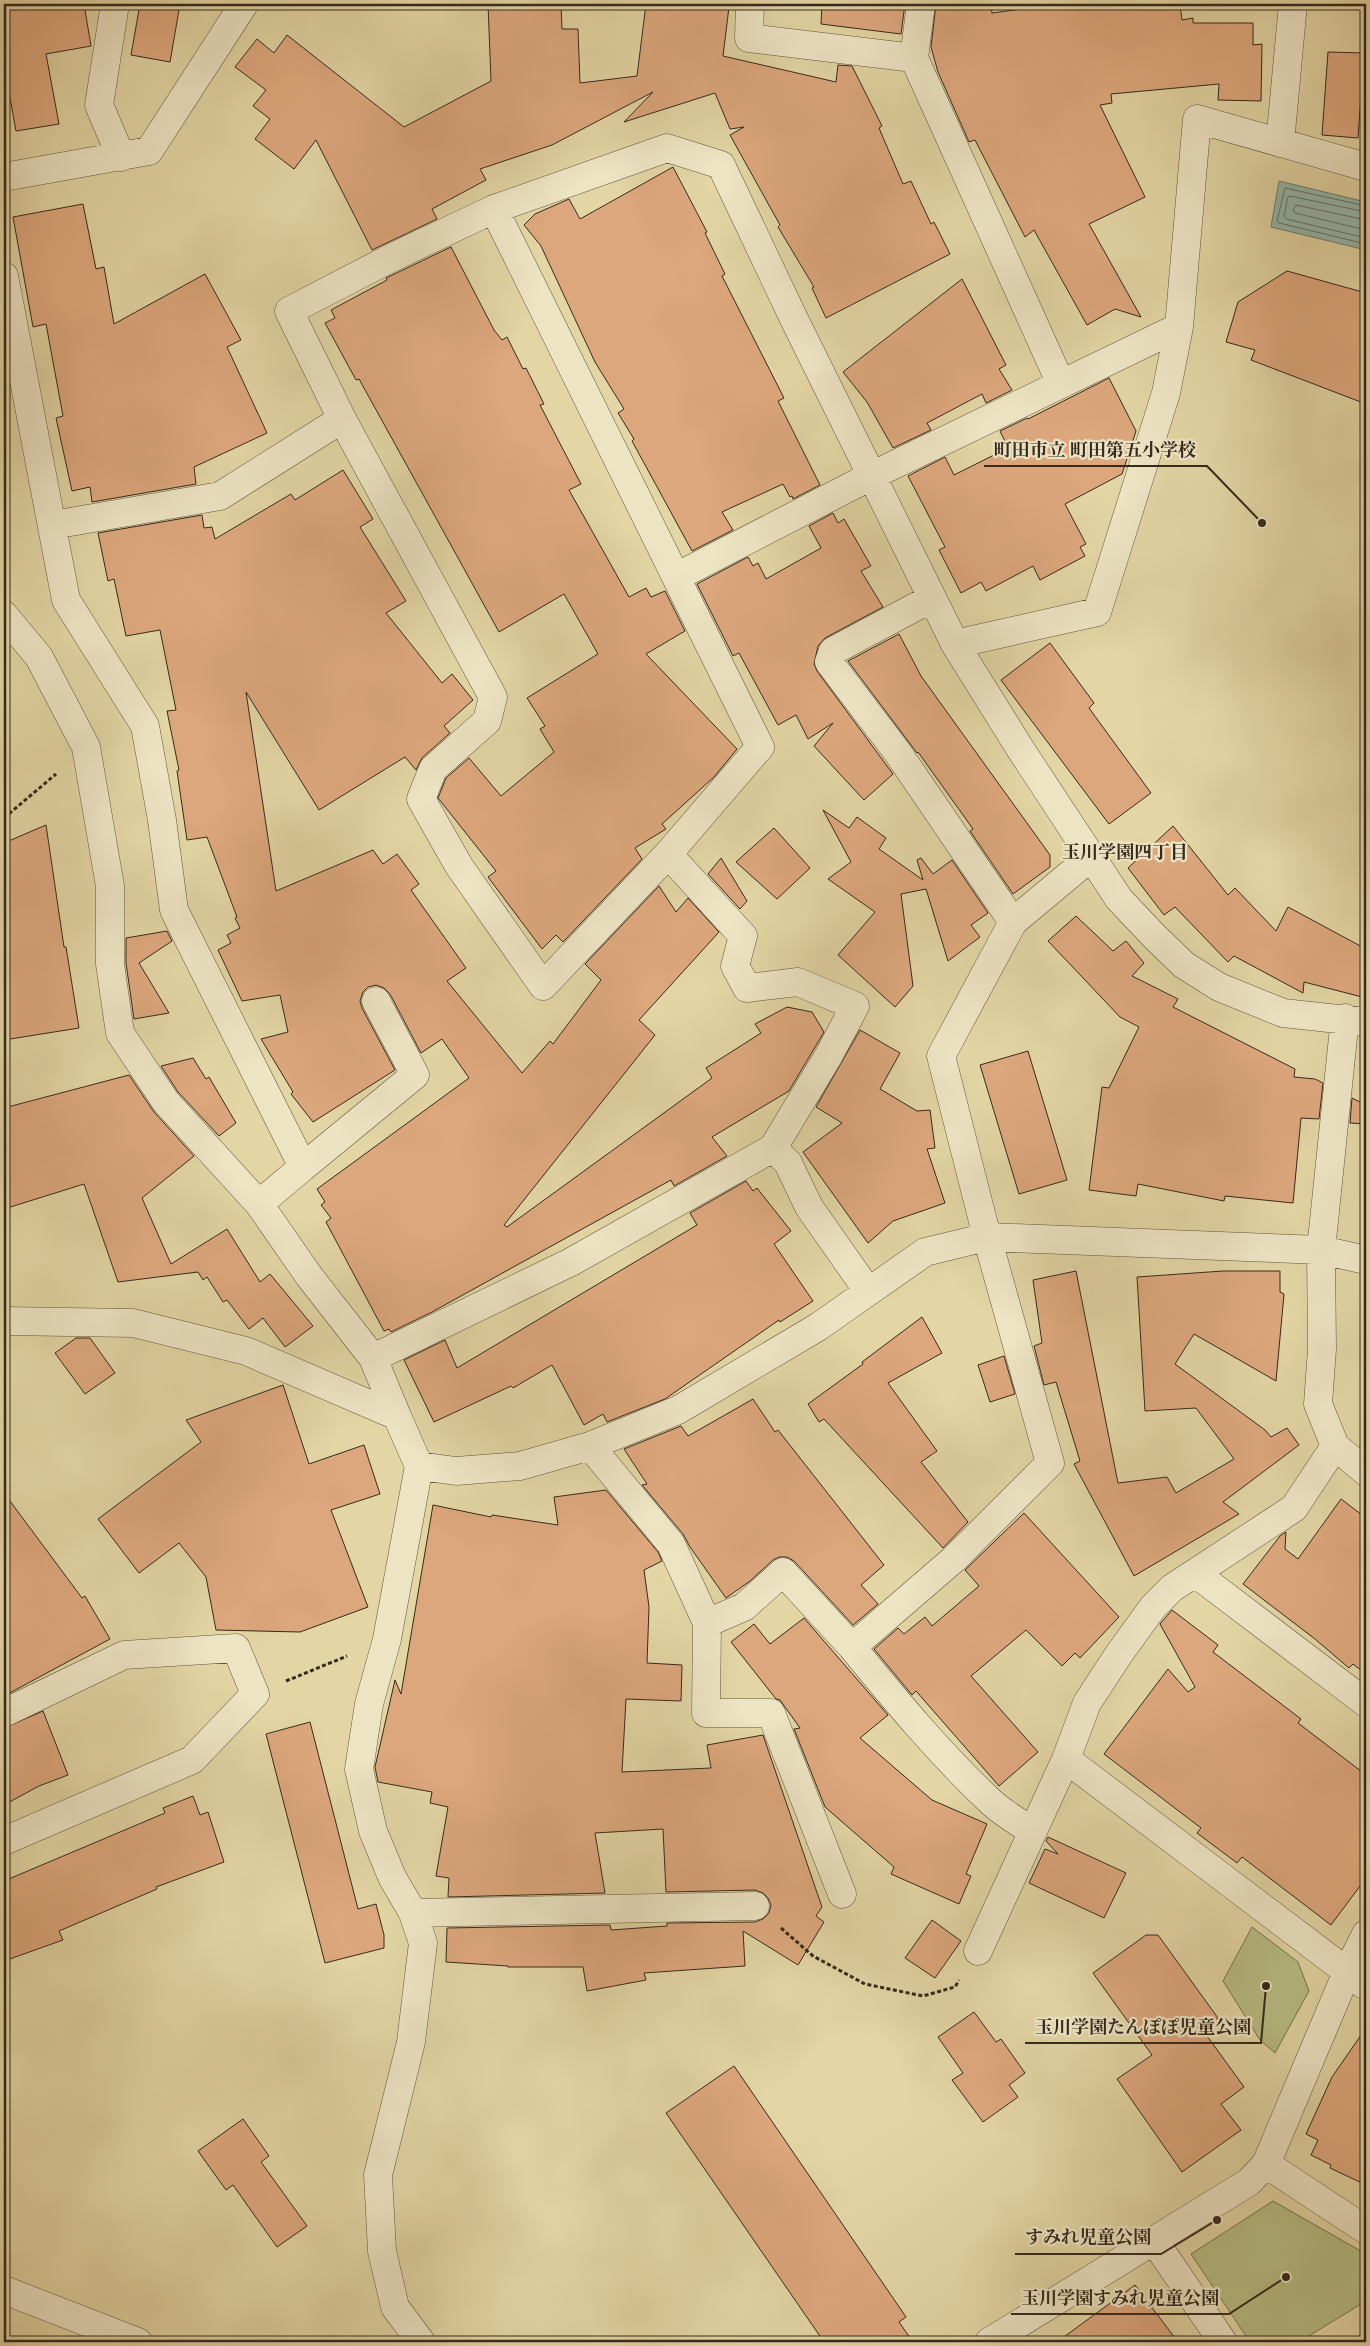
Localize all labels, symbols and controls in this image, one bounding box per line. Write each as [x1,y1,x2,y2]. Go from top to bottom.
callout: 町田市立 町田第五小学校 [984,433,1207,466]
text: 町田市立 町田第五小学校 [994,438,1196,461]
district label: 玉川学園四丁目 [1062,840,1188,863]
callout: 玉川学園たんぽぽ児童公園 [1025,2010,1261,2043]
text: 玉川学園たんぽぽ児童公園 [1035,2015,1251,2038]
callout: すみれ児童公園 [1015,2221,1161,2254]
text: すみれ児童公園 [1025,2225,1151,2248]
callout: 玉川学園すみれ児童公園 [1011,2281,1229,2314]
text: 玉川学園すみれ児童公園 [1021,2286,1219,2309]

